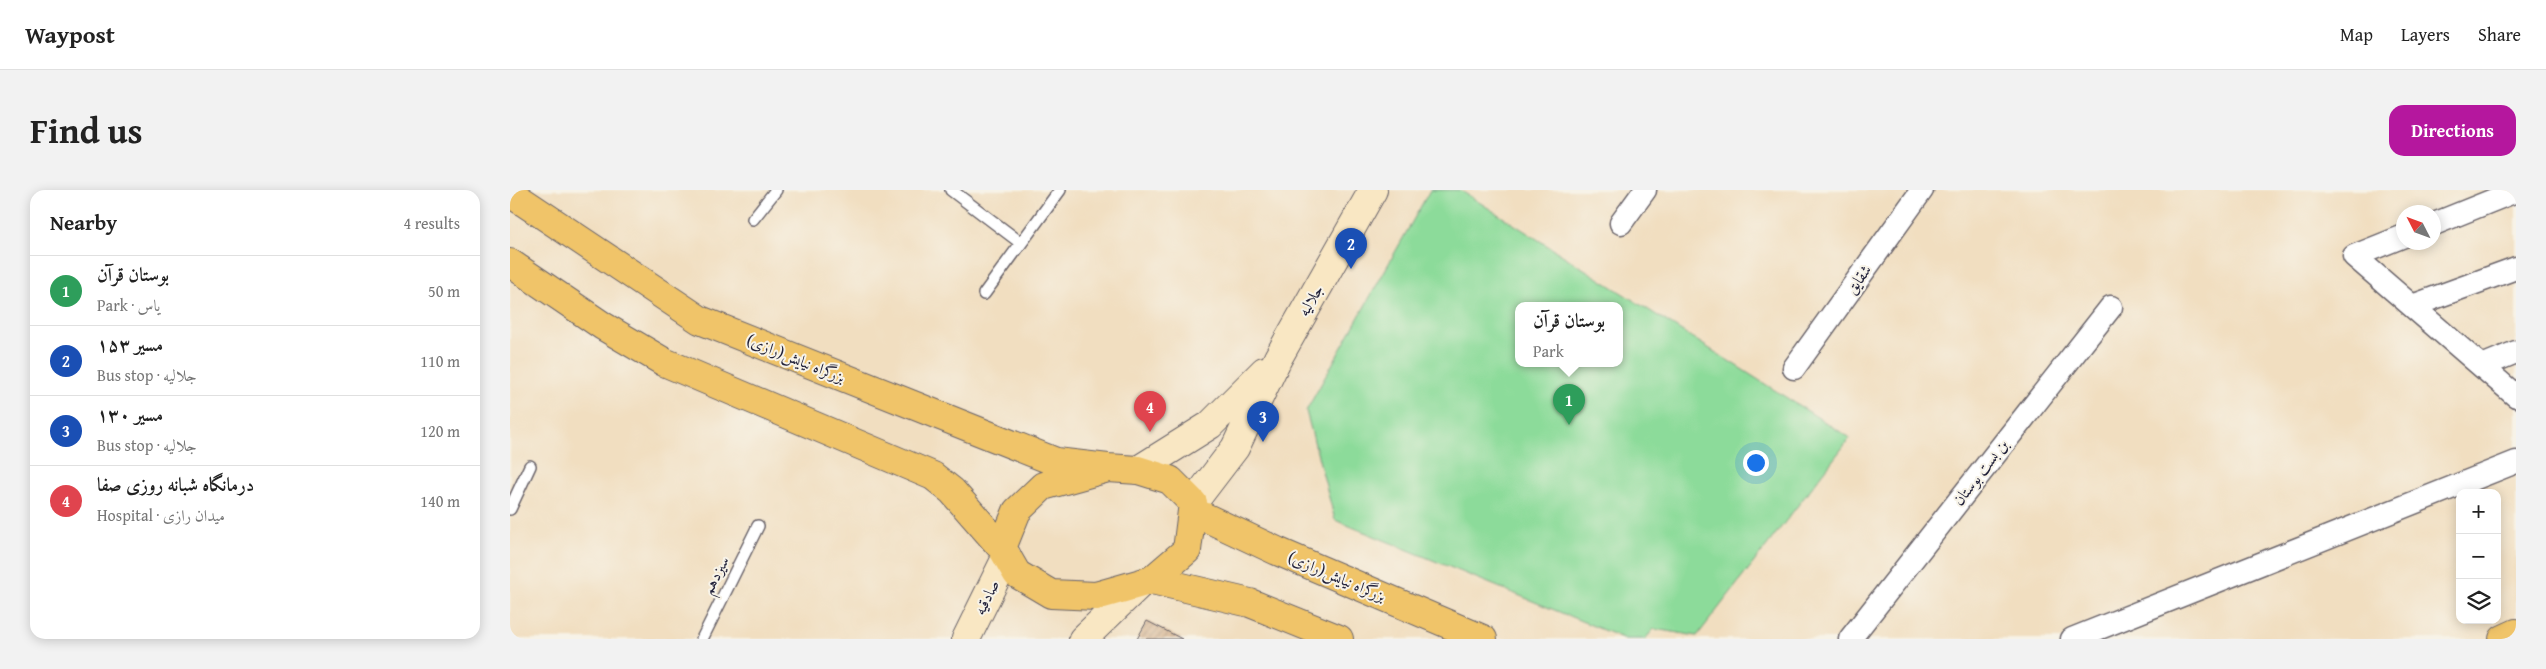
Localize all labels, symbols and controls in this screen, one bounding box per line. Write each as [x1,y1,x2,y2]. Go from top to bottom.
text: Waypost [25,17,115,52]
text: Map [2340,21,2373,48]
text: Layers [2401,21,2450,48]
text: Share [2478,21,2521,48]
text: Find us [30,105,143,156]
button: Directions [2389,105,2516,156]
north arrow [2396,205,2441,250]
text: Nearby [50,207,117,238]
text: 4 results [403,211,460,235]
pin: 2 [1335,228,1367,269]
street label: شقایق [1839,259,1877,299]
text: بوستان قرآن [97,260,169,288]
text: 1 [62,279,70,303]
text: 50 m [428,279,460,303]
street label: جلالیه [1291,279,1329,321]
text: Park · یاس [97,293,160,317]
popup [1515,302,1623,367]
text: بوستان قرآن [1533,306,1605,334]
street label: بزرگراه نیایش(رازی) [743,327,849,389]
text: مسیر ۱۵۳ [97,330,163,358]
text: Park [1533,339,1564,363]
text: 2 [62,349,70,373]
text: 110 m [420,349,460,373]
text: Bus stop · جلالیه [97,363,197,387]
pin: 1 [1553,384,1585,425]
pin: 4 [1134,391,1166,432]
text: مسیر ۱۳۰ [97,400,163,428]
pin: 3 [1247,401,1279,442]
text: 3 [62,419,70,443]
text: 120 m [420,419,460,443]
text: Bus stop · جلالیه [97,433,197,457]
street label: بن بست بوستان [1946,434,2014,510]
your location [1743,450,1769,476]
text: درمانگاه شبانه روزی صفا [97,470,254,498]
text: 4 [62,489,70,513]
text: 140 m [420,489,460,513]
map controls [2456,489,2501,624]
button: + [2456,489,2501,534]
text: Hospital · میدان رازی [97,503,225,527]
button: − [2456,534,2501,579]
street label: بزرگراه نیایش(رازی) [1284,545,1390,607]
street label: سیزدهم [695,551,738,600]
street label: صادقیه [967,575,1005,619]
button: layers [2456,579,2501,624]

